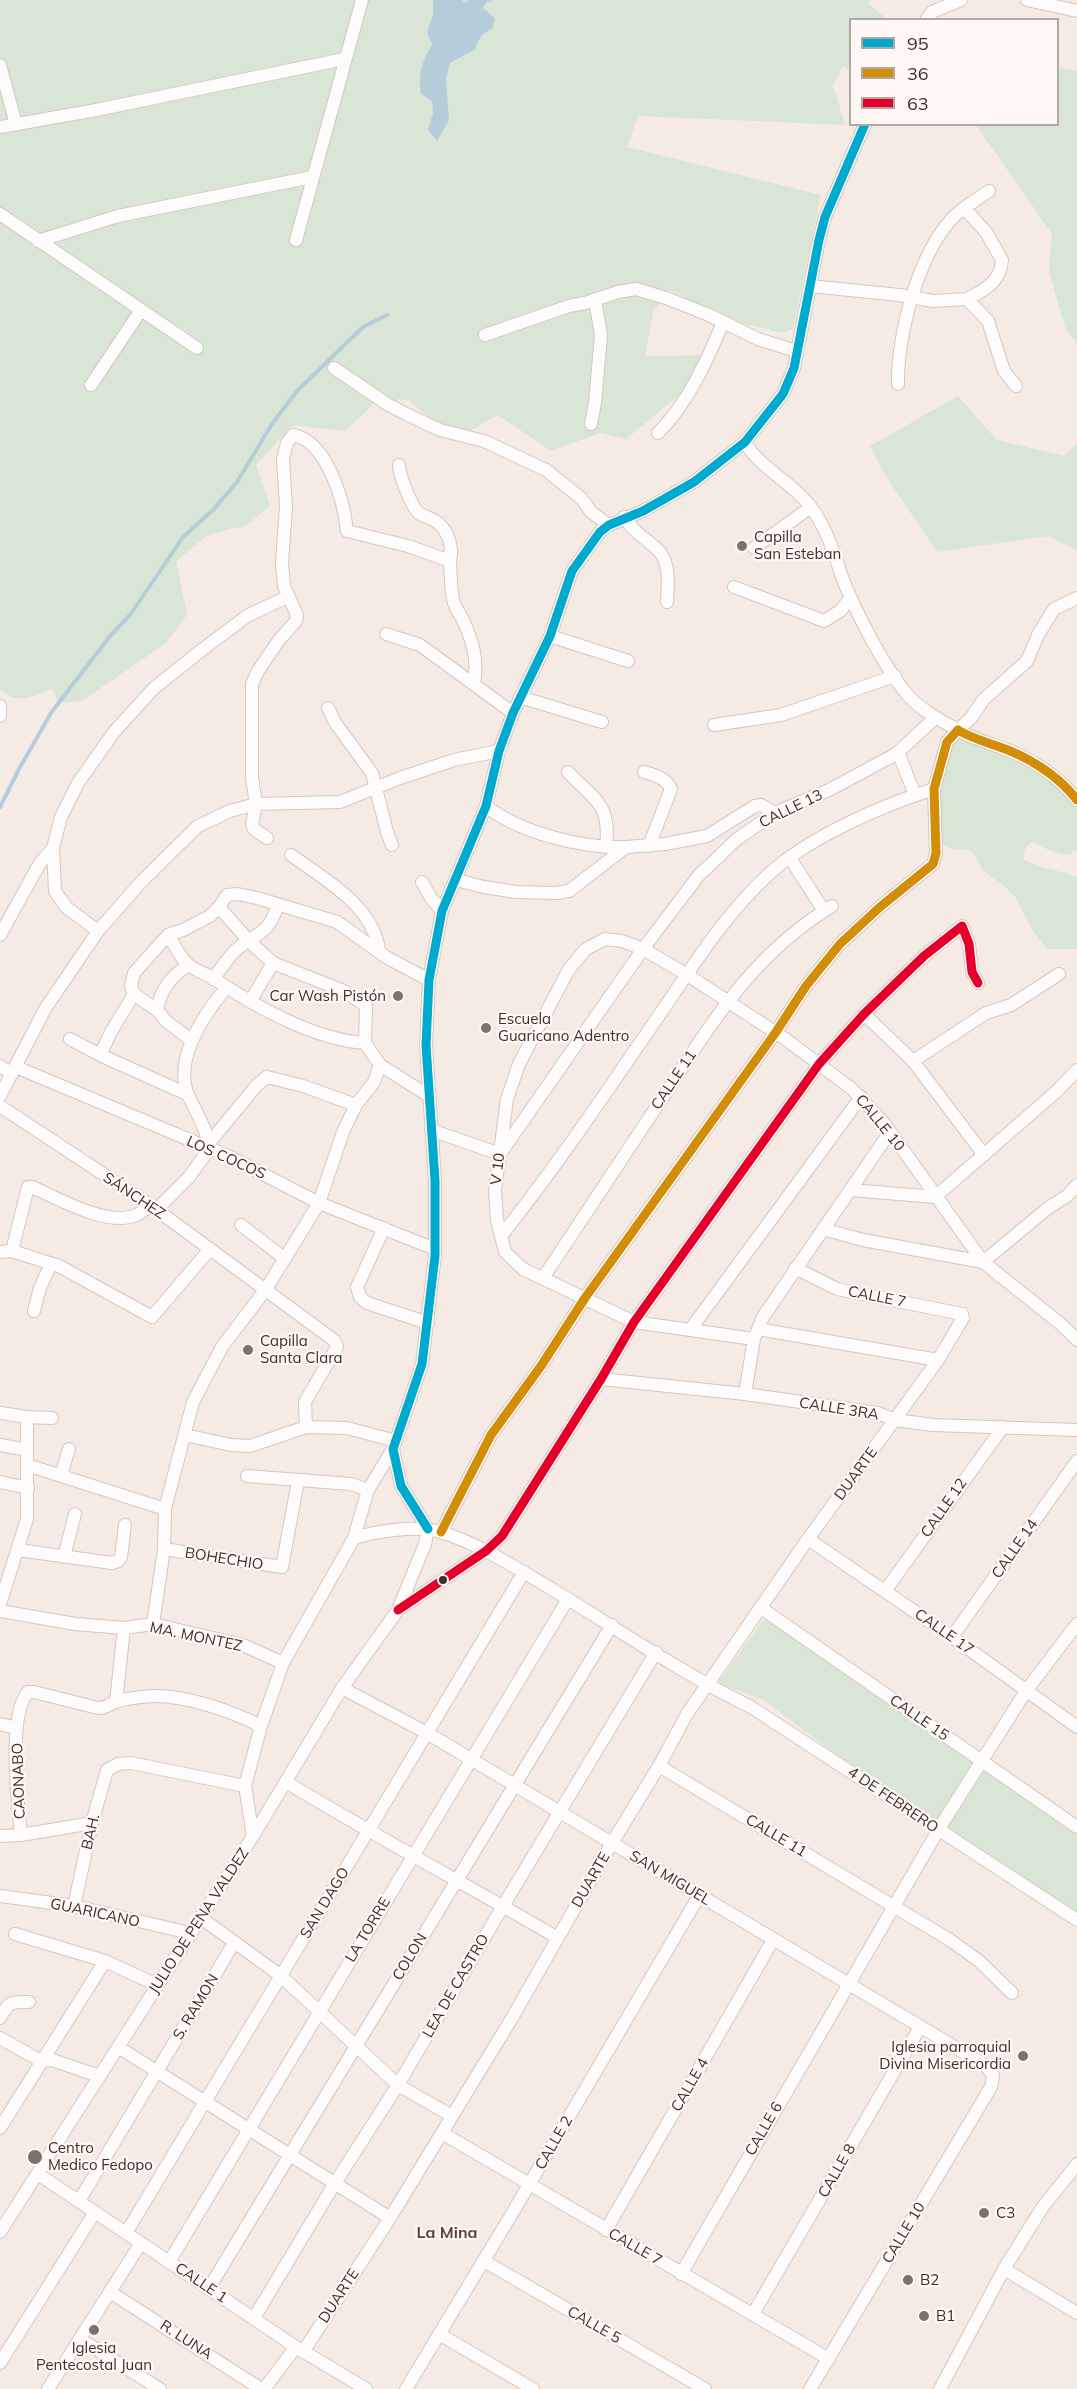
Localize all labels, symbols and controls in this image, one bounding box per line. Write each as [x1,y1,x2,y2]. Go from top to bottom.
legend [849,18,1059,126]
text: 95 [907,32,929,55]
text: 36 [907,62,929,85]
text: 63 [907,92,929,115]
place label: Capilla San Esteban [754,528,841,563]
marker: Capilla San Esteban [735,539,749,553]
street label: CALLE 13 [756,786,826,832]
place label: Car Wash Pistón [269,987,386,1005]
marker: Car Wash Pistón [391,989,405,1003]
place label: Escuela Guaricano Adentro [498,1010,629,1045]
marker: Escuela Guaricano Adentro [479,1021,493,1035]
street label: CALLE 11 [647,1047,701,1113]
street label: CALLE 10 [852,1091,908,1155]
street label: LOS COCOS [184,1133,268,1183]
street label: V 10 [487,1152,509,1186]
street label: SÁNCHEZ [100,1169,168,1223]
street label: CALLE 7 [846,1283,908,1311]
place label: Capilla Santa Clara [260,1332,342,1367]
marker: Capilla Santa Clara [241,1343,255,1357]
street label: CALLE 3RA [798,1394,880,1424]
street label: DUARTE [831,1444,881,1504]
street label: CALLE 12 [917,1475,971,1541]
street label: CALLE 14 [988,1516,1042,1582]
street label: BOHECHIO [183,1544,265,1574]
unlabelled marker [437,1574,449,1586]
street label: CALLE 17 [911,1605,977,1659]
street label: MA. MONTEZ [148,1618,244,1656]
street label: CALLE 15 [886,1691,952,1745]
street label: CAONABO [9,1742,29,1820]
street label: 4 DE FEBRERO [844,1763,942,1837]
street label: CALLE 11 [742,1811,810,1861]
street label: BAH. [78,1812,104,1852]
street label: JULIO DE PENA VALDEZ [145,1845,253,1997]
street label: SAN MIGUEL [626,1847,714,1909]
street label: DUARTE [568,1849,614,1911]
street label: SAN DAGO [297,1864,353,1942]
street label: LA TORRE [342,1894,394,1966]
street label: GUARICANO [49,1895,141,1931]
street label: COLON [389,1930,431,1984]
street label: LEA DE CASTRO [419,1931,493,2041]
street label: S. RAMON [169,1971,223,2043]
place label: Iglesia parroquial Divina Misericordia [879,2038,1011,2073]
marker: Iglesia parroquial Divina Misericordia [1016,2049,1030,2063]
street label: CALLE 4 [667,2055,713,2115]
street label: CALLE 6 [741,2099,787,2159]
street label: CALLE 2 [531,2113,577,2173]
place label: Centro Medico Fedopo [48,2139,153,2174]
street label: CALLE 8 [814,2141,860,2201]
marker: Centro Medico Fedopo [26,2148,44,2166]
street label: CALLE 10 [879,2199,929,2267]
place label: C3 [996,2204,1015,2222]
marker: C3 [977,2206,991,2220]
district label: La Mina [417,2223,477,2243]
street label: CALLE 7 [605,2224,665,2270]
street label: CALLE 1 [171,2259,231,2307]
street label: DUARTE [315,2265,363,2327]
place label: B2 [920,2271,939,2289]
marker: B2 [901,2273,915,2287]
street label: CALLE 5 [564,2302,624,2348]
place label: B1 [936,2307,955,2325]
marker: B1 [917,2309,931,2323]
street label: R. LUNA [156,2316,216,2364]
marker: Iglesia Pentecostal Juan [87,2323,101,2337]
place label: Iglesia Pentecostal Juan [36,2339,152,2374]

